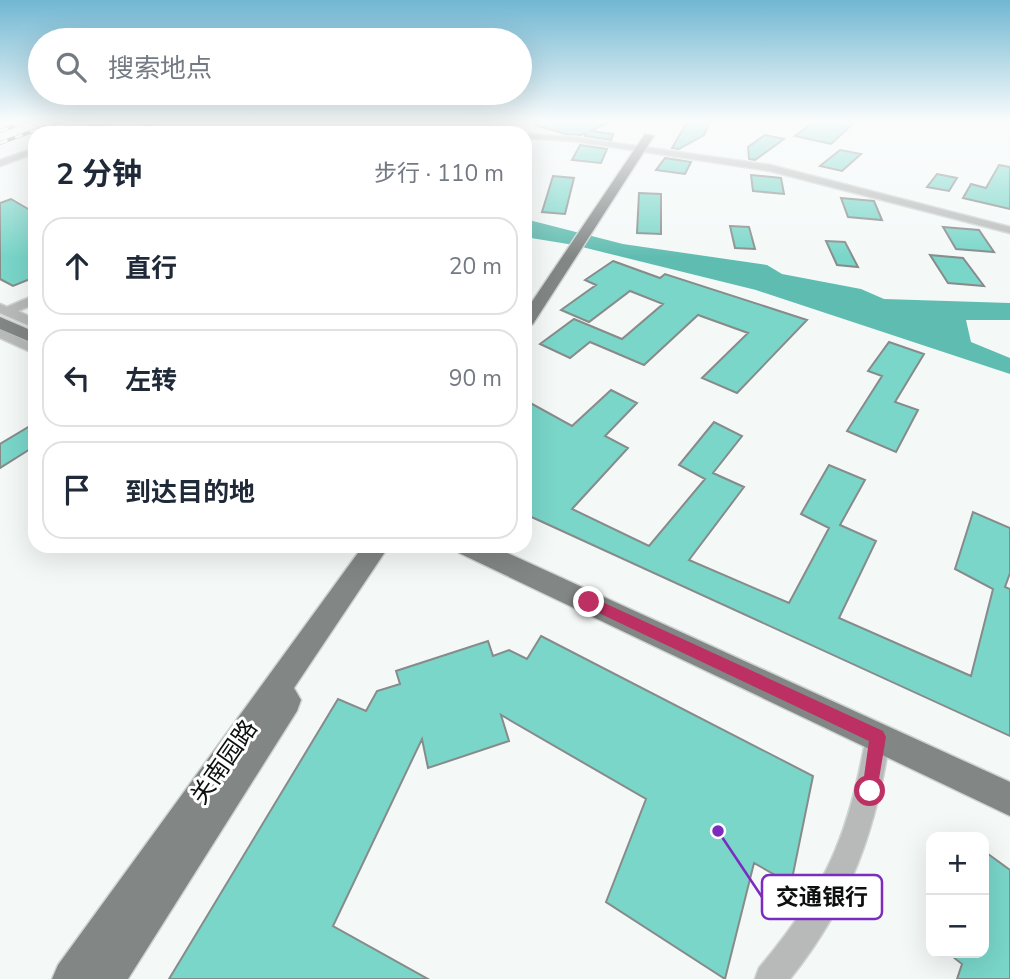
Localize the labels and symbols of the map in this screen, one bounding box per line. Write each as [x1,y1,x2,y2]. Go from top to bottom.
route end [573,586,604,617]
street label: 关南园路 [183,714,265,810]
route start [854,775,885,806]
callout: 交通银行 [762,875,882,919]
text: 交通银行 [776,882,868,913]

